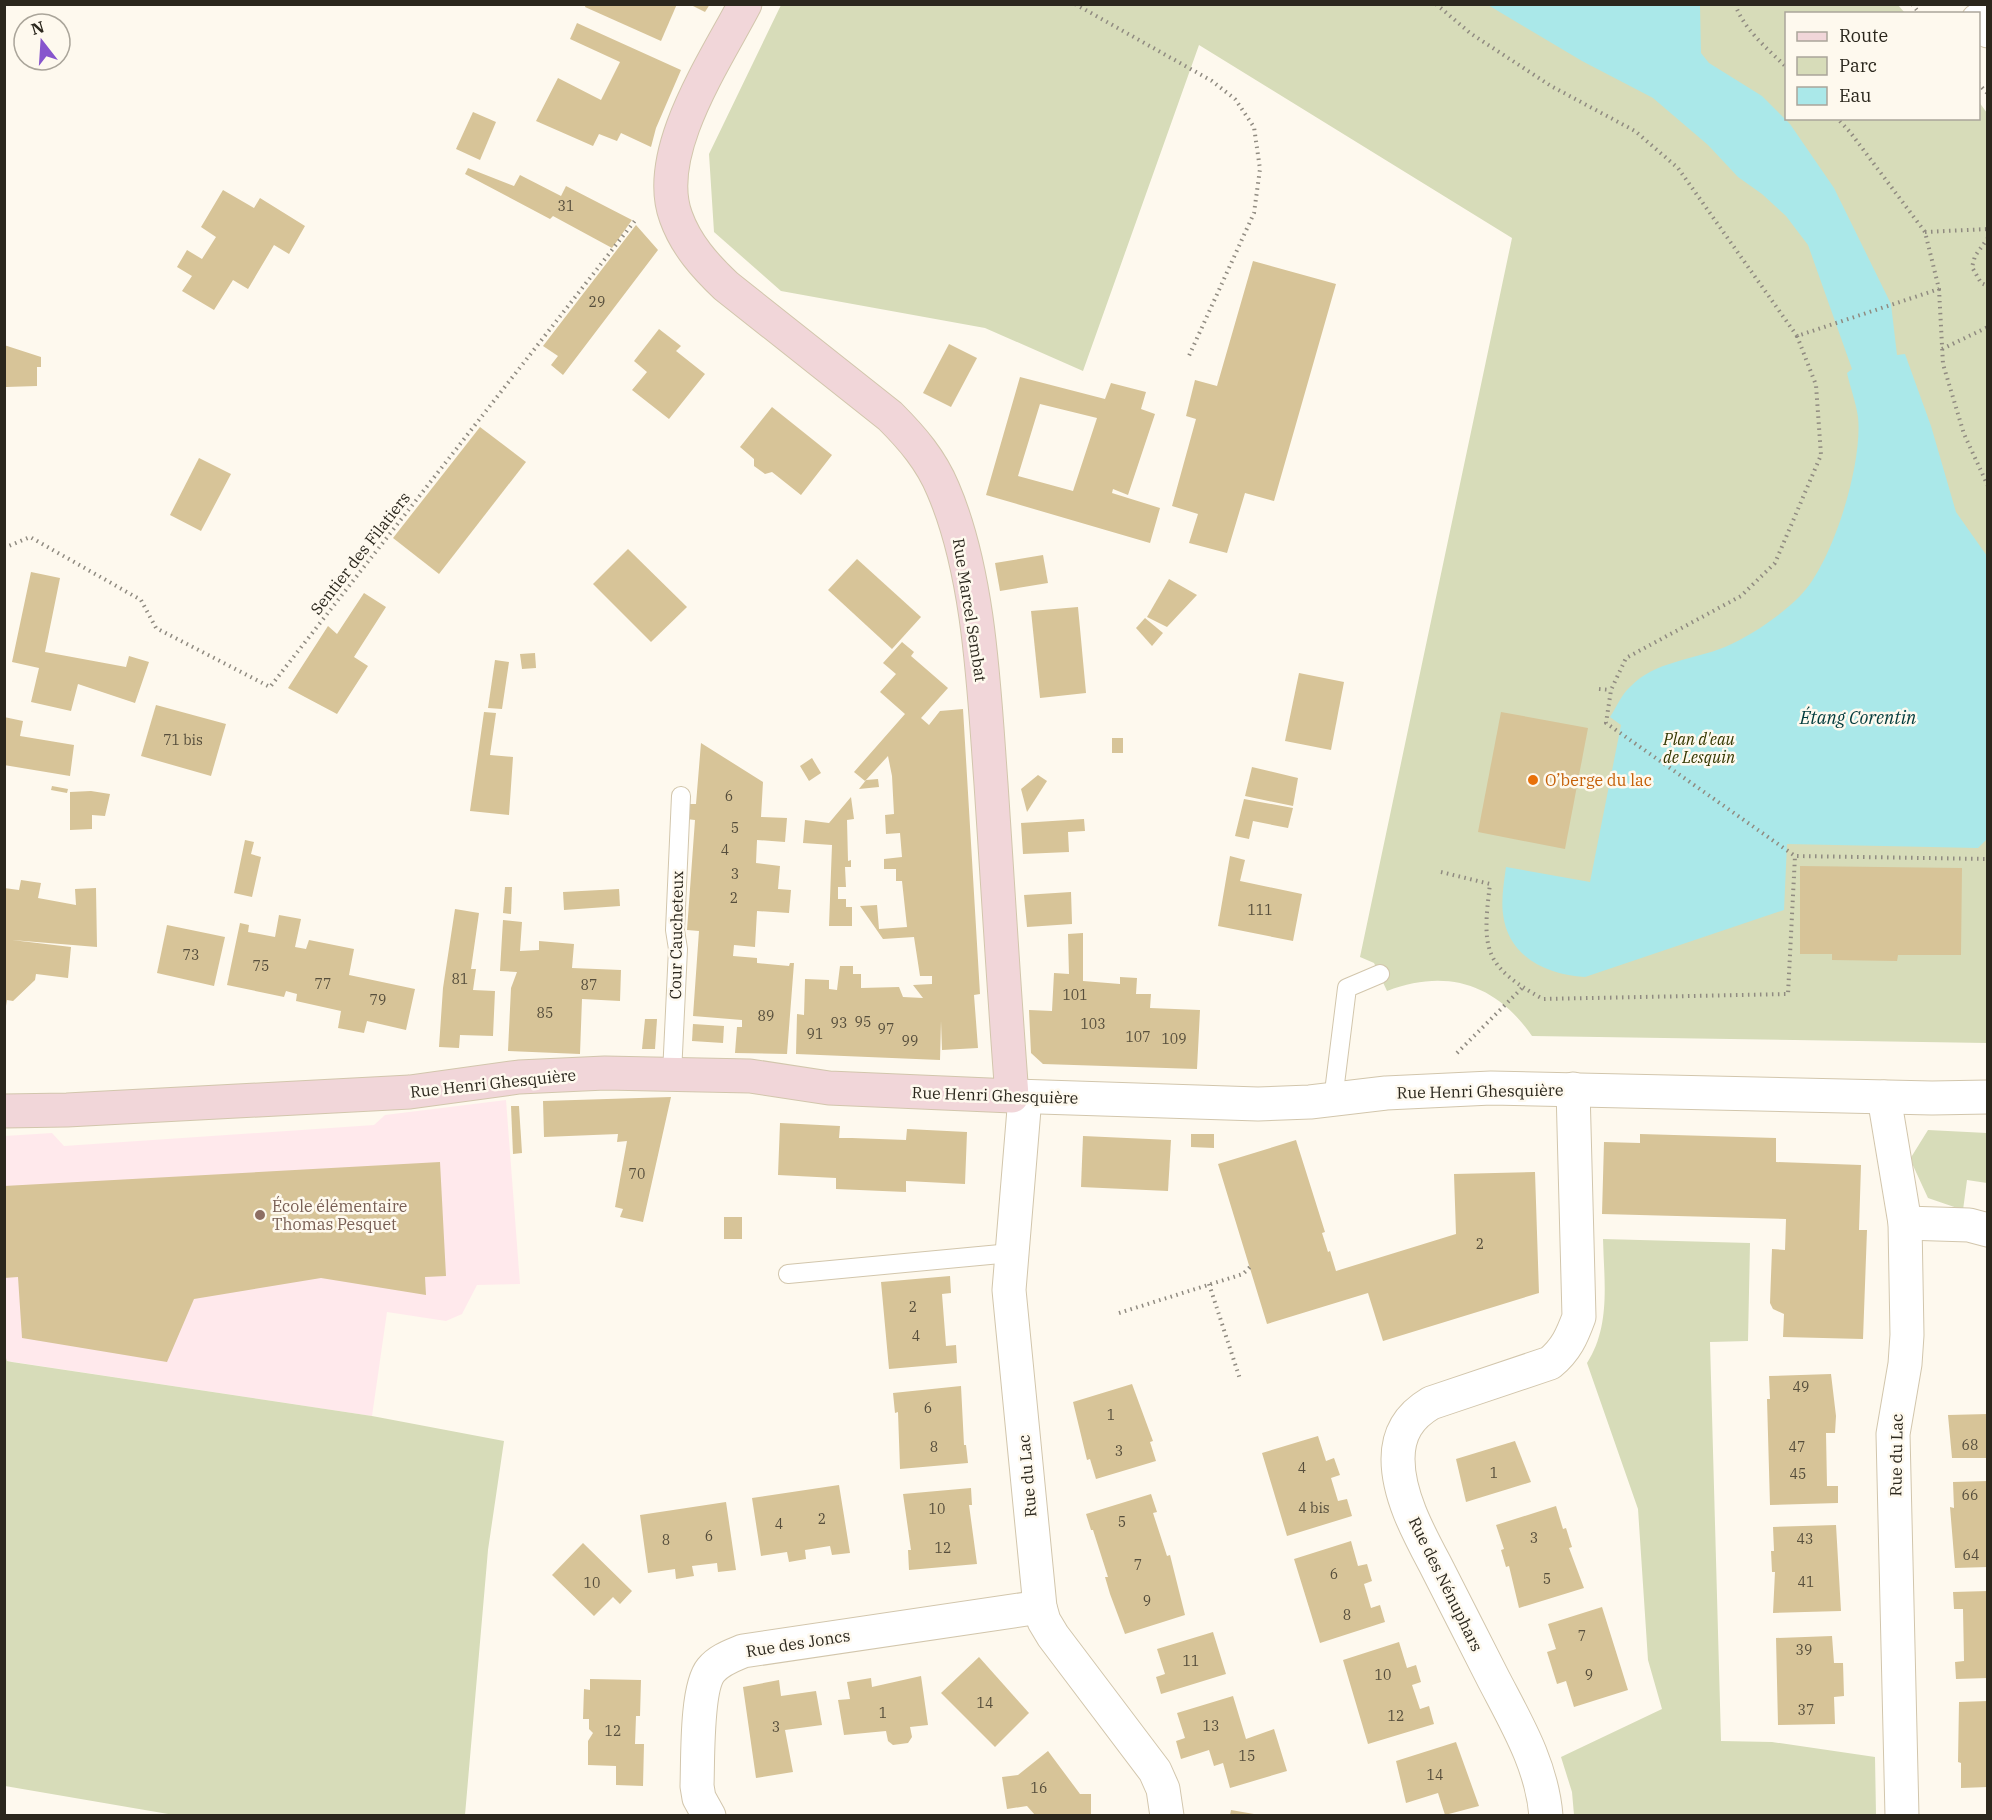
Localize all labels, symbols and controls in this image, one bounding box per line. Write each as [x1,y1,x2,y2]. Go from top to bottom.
north arrow [12,12,72,72]
legend [1785,12,1980,120]
text: N [29,16,47,39]
text: Route [1839,24,1888,47]
text: Parc [1839,54,1877,77]
text: Eau [1839,84,1871,107]
house number: 31 [558,197,574,215]
house number: 29 [589,293,605,311]
street label: Sentier des Filatiers [306,488,414,618]
street label: Rue Marcel Sembat [949,537,991,684]
water label: Étang Corentin [1799,706,1917,729]
park label: Plan d'eau de Lesquin [1662,729,1735,767]
house number: 71 bis [163,731,203,749]
place label: O’berge du lac [1545,770,1652,790]
marker: O’berge du lac [1526,773,1540,787]
house number: 6 [725,787,733,805]
house number: 5 [731,819,739,837]
house number: 4 [721,841,729,859]
house number: 3 [731,865,739,883]
street label: Cour Caucheteux [665,870,687,999]
house number: 2 [730,889,738,907]
house number: 111 [1247,901,1273,919]
house number: 73 [183,946,199,964]
house number: 75 [253,957,269,975]
house number: 81 [452,970,468,988]
house number: 77 [315,975,331,993]
house number: 87 [581,976,597,994]
house number: 101 [1062,986,1088,1004]
house number: 79 [370,991,386,1009]
house number: 85 [537,1004,553,1022]
house number: 89 [758,1007,774,1025]
house number: 95 [855,1013,871,1031]
house number: 93 [831,1014,847,1032]
house number: 103 [1080,1015,1106,1033]
house number: 97 [878,1020,894,1038]
house number: 91 [807,1025,823,1043]
house number: 107 [1125,1028,1151,1046]
house number: 109 [1161,1030,1187,1048]
house number: 99 [902,1032,918,1050]
street label: Rue Henri Ghesquière [409,1064,577,1102]
street label: Rue Henri Ghesquière [1396,1080,1564,1102]
street label: Rue Henri Ghesquière [911,1082,1079,1108]
house number: 70 [629,1165,645,1183]
place label: École élémentaire Thomas Pesquet [272,1195,407,1234]
marker: École élémentaire Thomas Pesquet [253,1208,267,1222]
house number: 2 [1476,1235,1484,1253]
house number: 2 [909,1298,917,1316]
house number: 4 [912,1327,920,1345]
house number: 49 [1793,1378,1809,1396]
house number: 6 [924,1399,932,1417]
house number: 1 [1107,1406,1115,1424]
street label: Rue du Lac [1885,1413,1907,1497]
street label: Rue du Lac [1013,1434,1041,1518]
house number: 68 [1962,1436,1978,1454]
house number: 8 [930,1438,938,1456]
house number: 47 [1789,1438,1805,1456]
house number: 3 [1115,1442,1123,1460]
house number: 4 [1298,1459,1306,1477]
house number: 1 [1490,1464,1498,1482]
house number: 45 [1790,1465,1806,1483]
house number: 66 [1962,1486,1978,1504]
house number: 4 bis [1298,1499,1330,1517]
house number: 10 [929,1500,945,1518]
house number: 2 [818,1510,826,1528]
house number: 5 [1118,1513,1126,1531]
street label: Rue des Nénuphars [1405,1513,1487,1655]
house number: 4 [775,1515,783,1533]
house number: 6 [705,1527,713,1545]
house number: 3 [1530,1529,1538,1547]
house number: 43 [1797,1530,1813,1548]
house number: 8 [662,1531,670,1549]
house number: 12 [935,1539,951,1557]
house number: 64 [1963,1546,1979,1564]
house number: 7 [1134,1556,1142,1574]
house number: 6 [1330,1565,1338,1583]
house number: 5 [1543,1570,1551,1588]
house number: 41 [1798,1573,1814,1591]
house number: 10 [584,1574,600,1592]
house number: 9 [1143,1592,1151,1610]
house number: 8 [1343,1606,1351,1624]
street label: Rue des Joncs [745,1625,851,1661]
house number: 7 [1578,1627,1586,1645]
house number: 39 [1796,1641,1812,1659]
house number: 11 [1183,1652,1199,1670]
house number: 10 [1375,1666,1391,1684]
house number: 9 [1585,1666,1593,1684]
house number: 14 [977,1694,993,1712]
house number: 37 [1798,1701,1814,1719]
house number: 1 [879,1704,887,1722]
house number: 12 [1388,1707,1404,1725]
house number: 13 [1203,1717,1219,1735]
house number: 3 [772,1718,780,1736]
house number: 12 [605,1722,621,1740]
house number: 15 [1239,1747,1255,1765]
house number: 14 [1427,1766,1443,1784]
house number: 16 [1031,1779,1047,1797]

